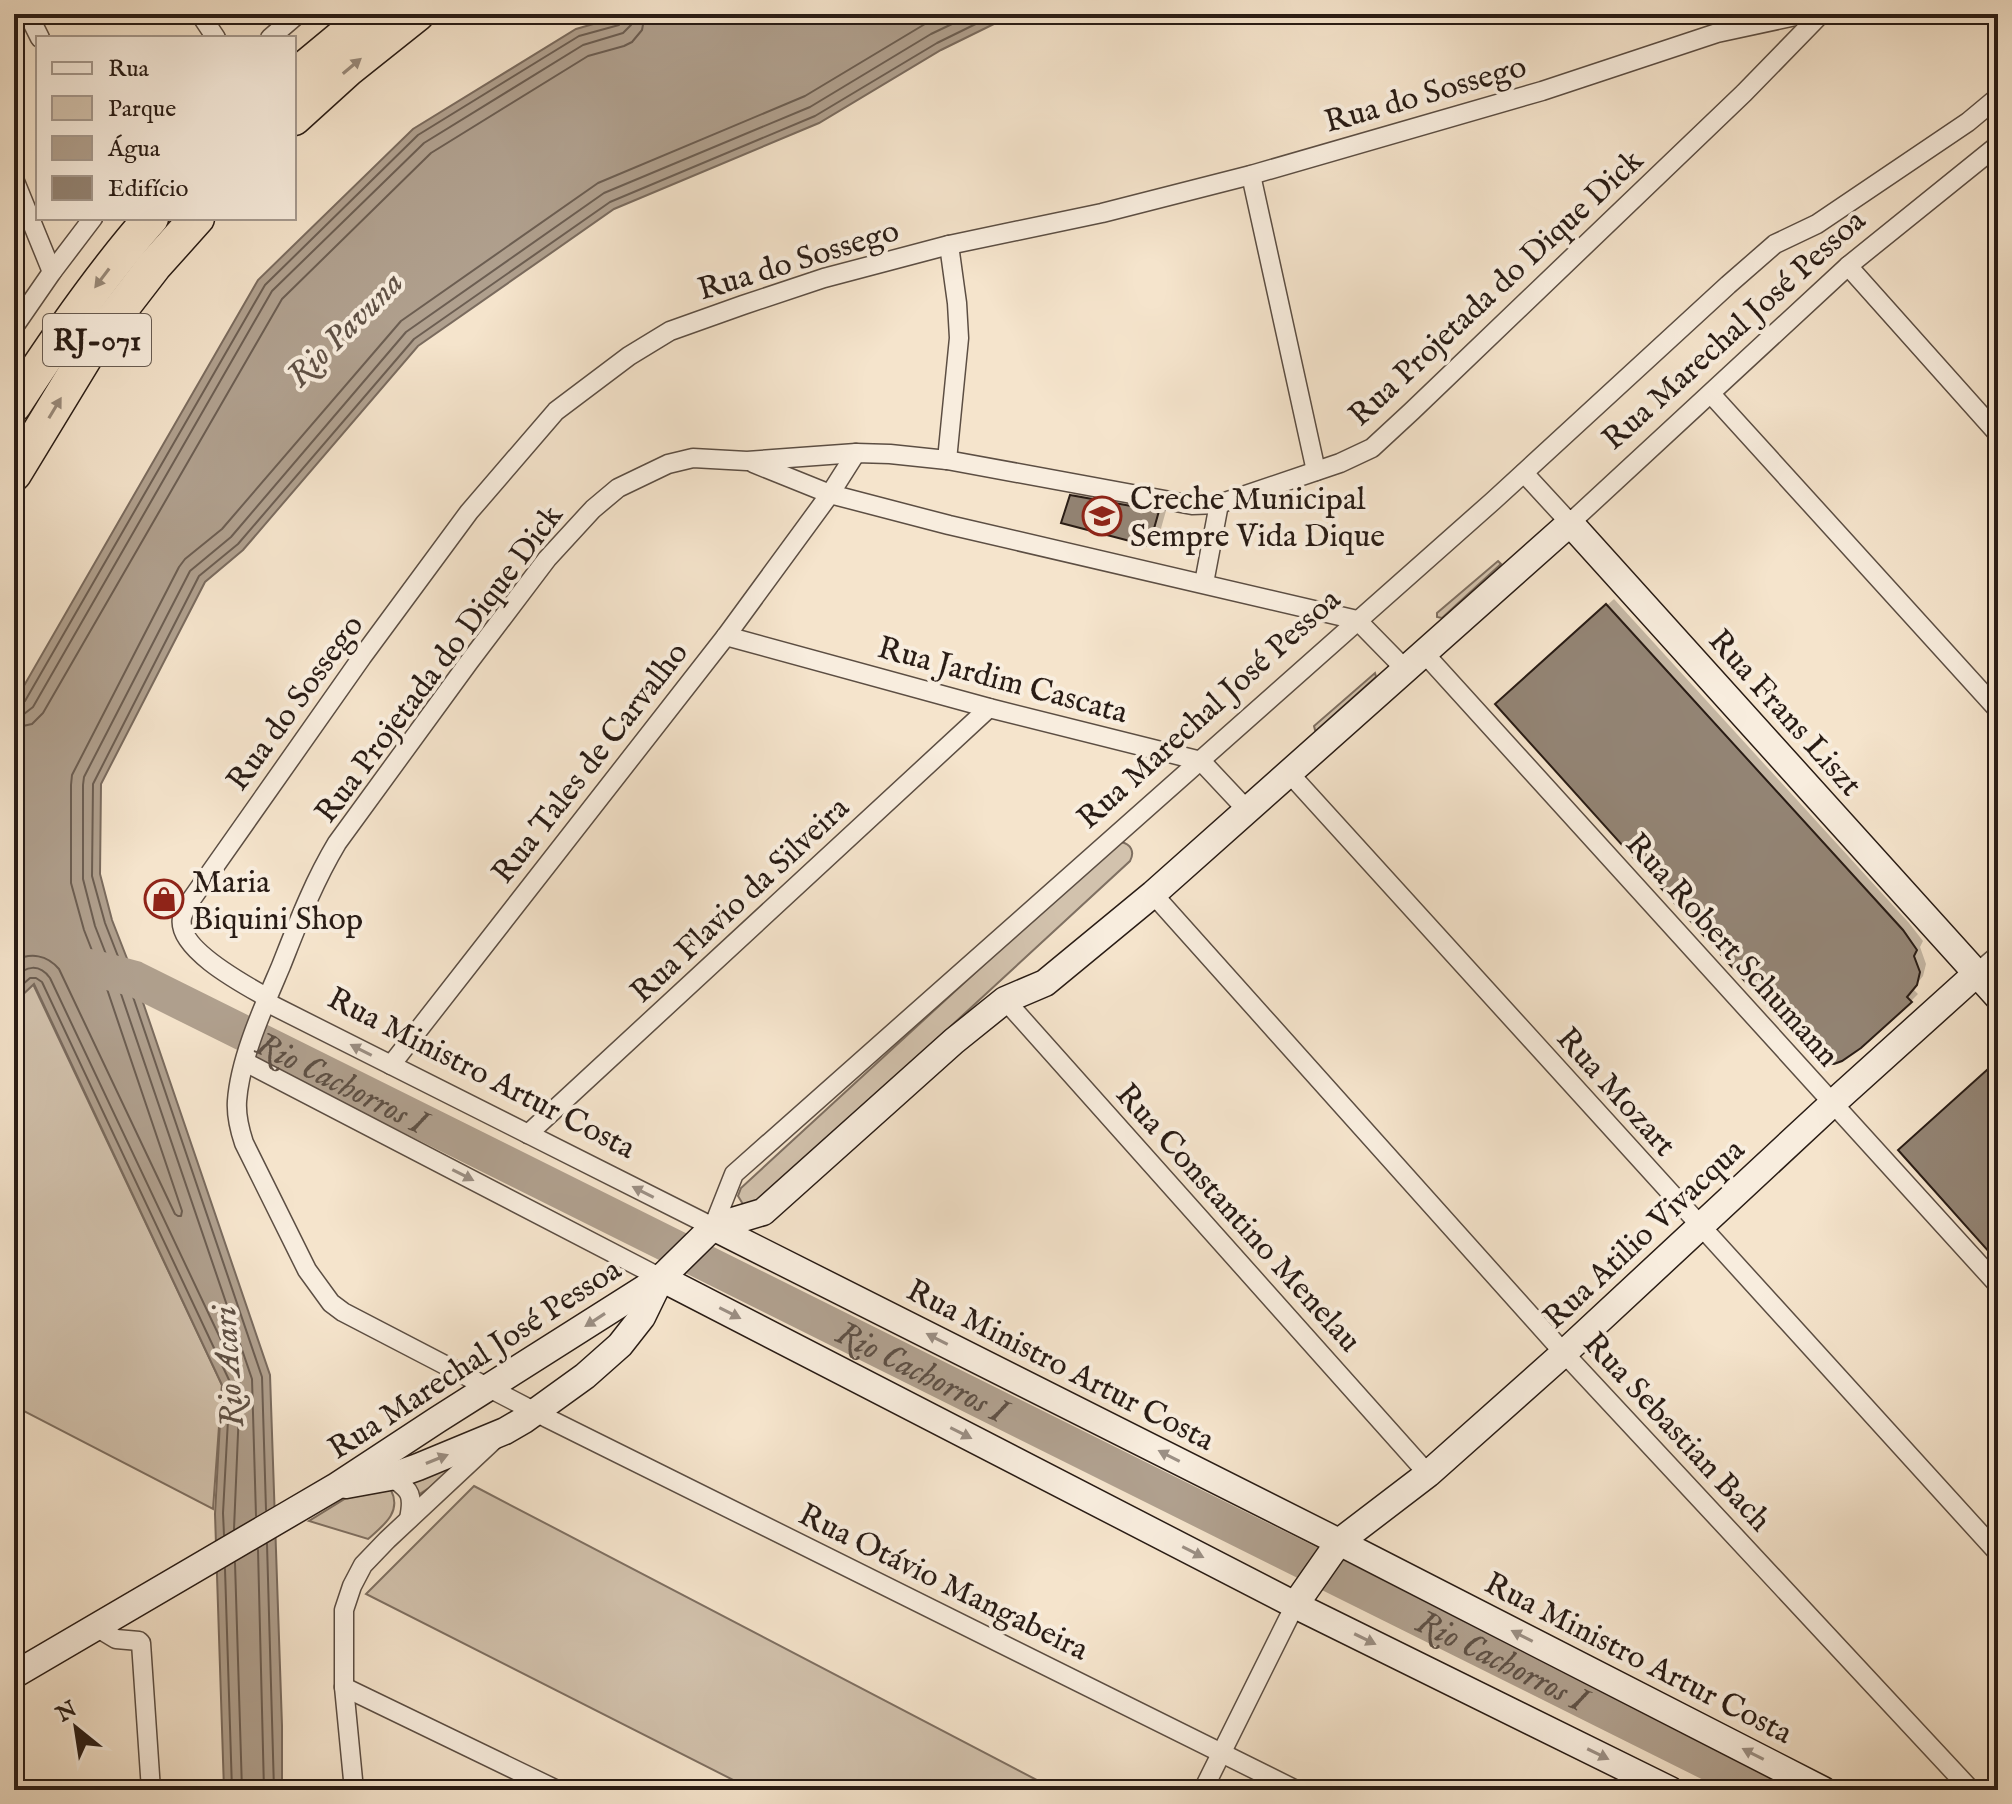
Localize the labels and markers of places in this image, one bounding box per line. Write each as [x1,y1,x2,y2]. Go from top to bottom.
place label: Creche Municipal Sempre Vida Dique [1130,480,1385,558]
school or university icon: Creche Municipal Sempre Vida Dique [1081,495,1123,537]
place label: Maria Biquini Shop [192,863,363,941]
shop icon: Maria Biquini Shop [143,878,185,920]

